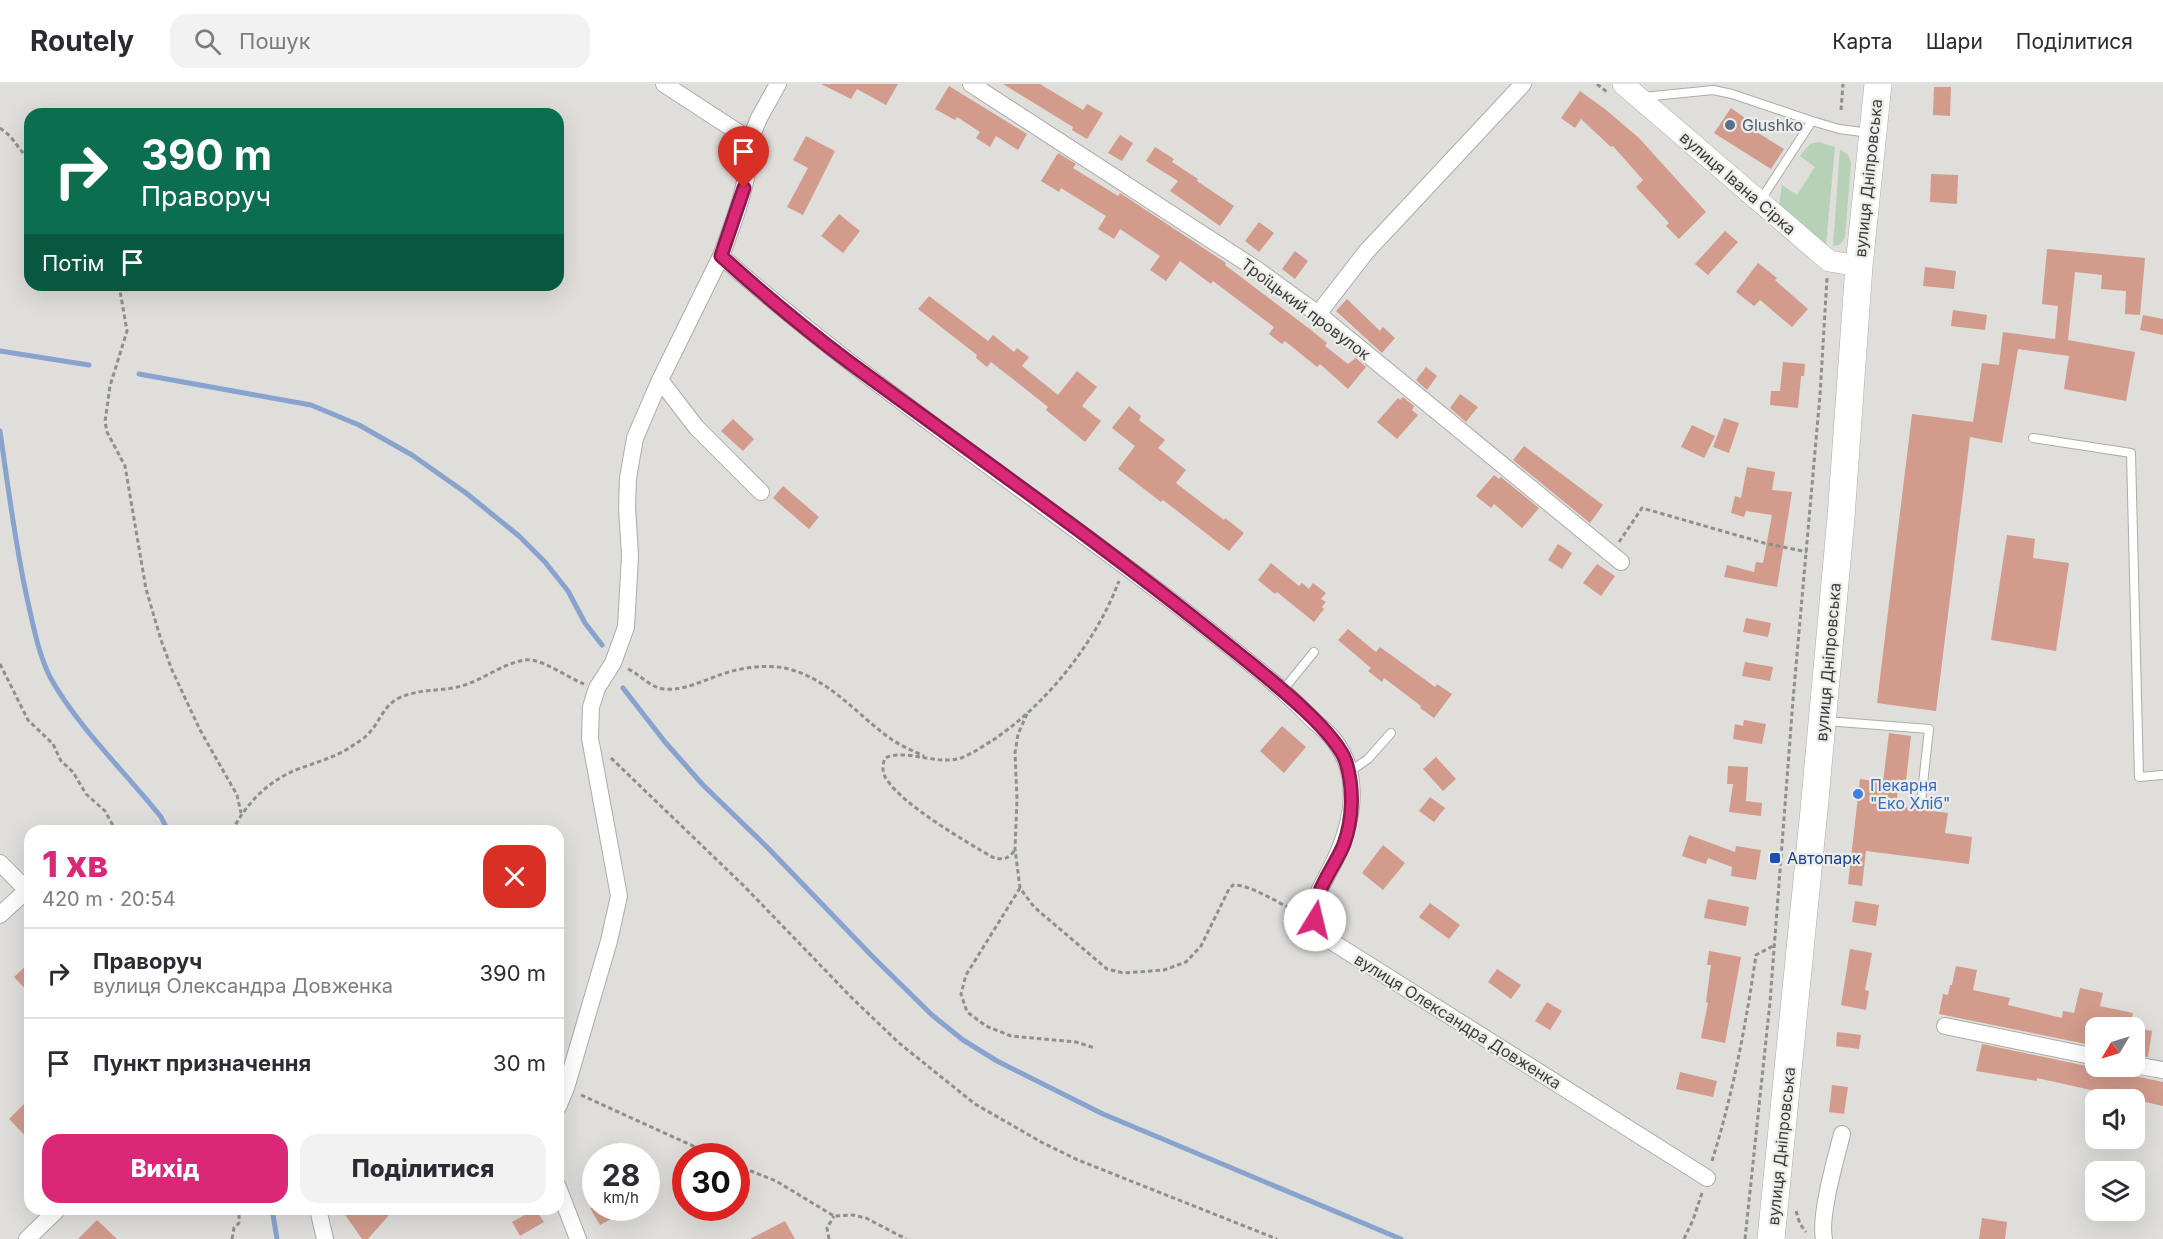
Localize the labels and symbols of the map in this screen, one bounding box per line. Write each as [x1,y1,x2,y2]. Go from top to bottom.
street label: вулиця Дніпровська [1850,98,1886,258]
place label: Glushko [1742,115,1803,135]
marker: Glushko [1723,118,1737,132]
pin [718,126,769,188]
street label: вулиця Івана Сірка [1676,127,1800,239]
street label: Троїцький провулок [1237,254,1375,364]
street label: вулиця Дніпровська [1811,582,1845,742]
place label: Пекарня "Еко Хліб" [1870,775,1950,813]
marker: Пекарня "Еко Хліб" [1851,787,1865,801]
place label: Автопарк [1787,848,1861,868]
marker: Автопарк [1768,851,1782,865]
position arrow [1283,888,1347,952]
street label: вулиця Олександра Довженка [1351,949,1565,1093]
north arrow [2085,1017,2145,1077]
street label: вулиця Дніпровська [1763,1066,1799,1226]
speed limit sign: 30 [672,1143,750,1221]

